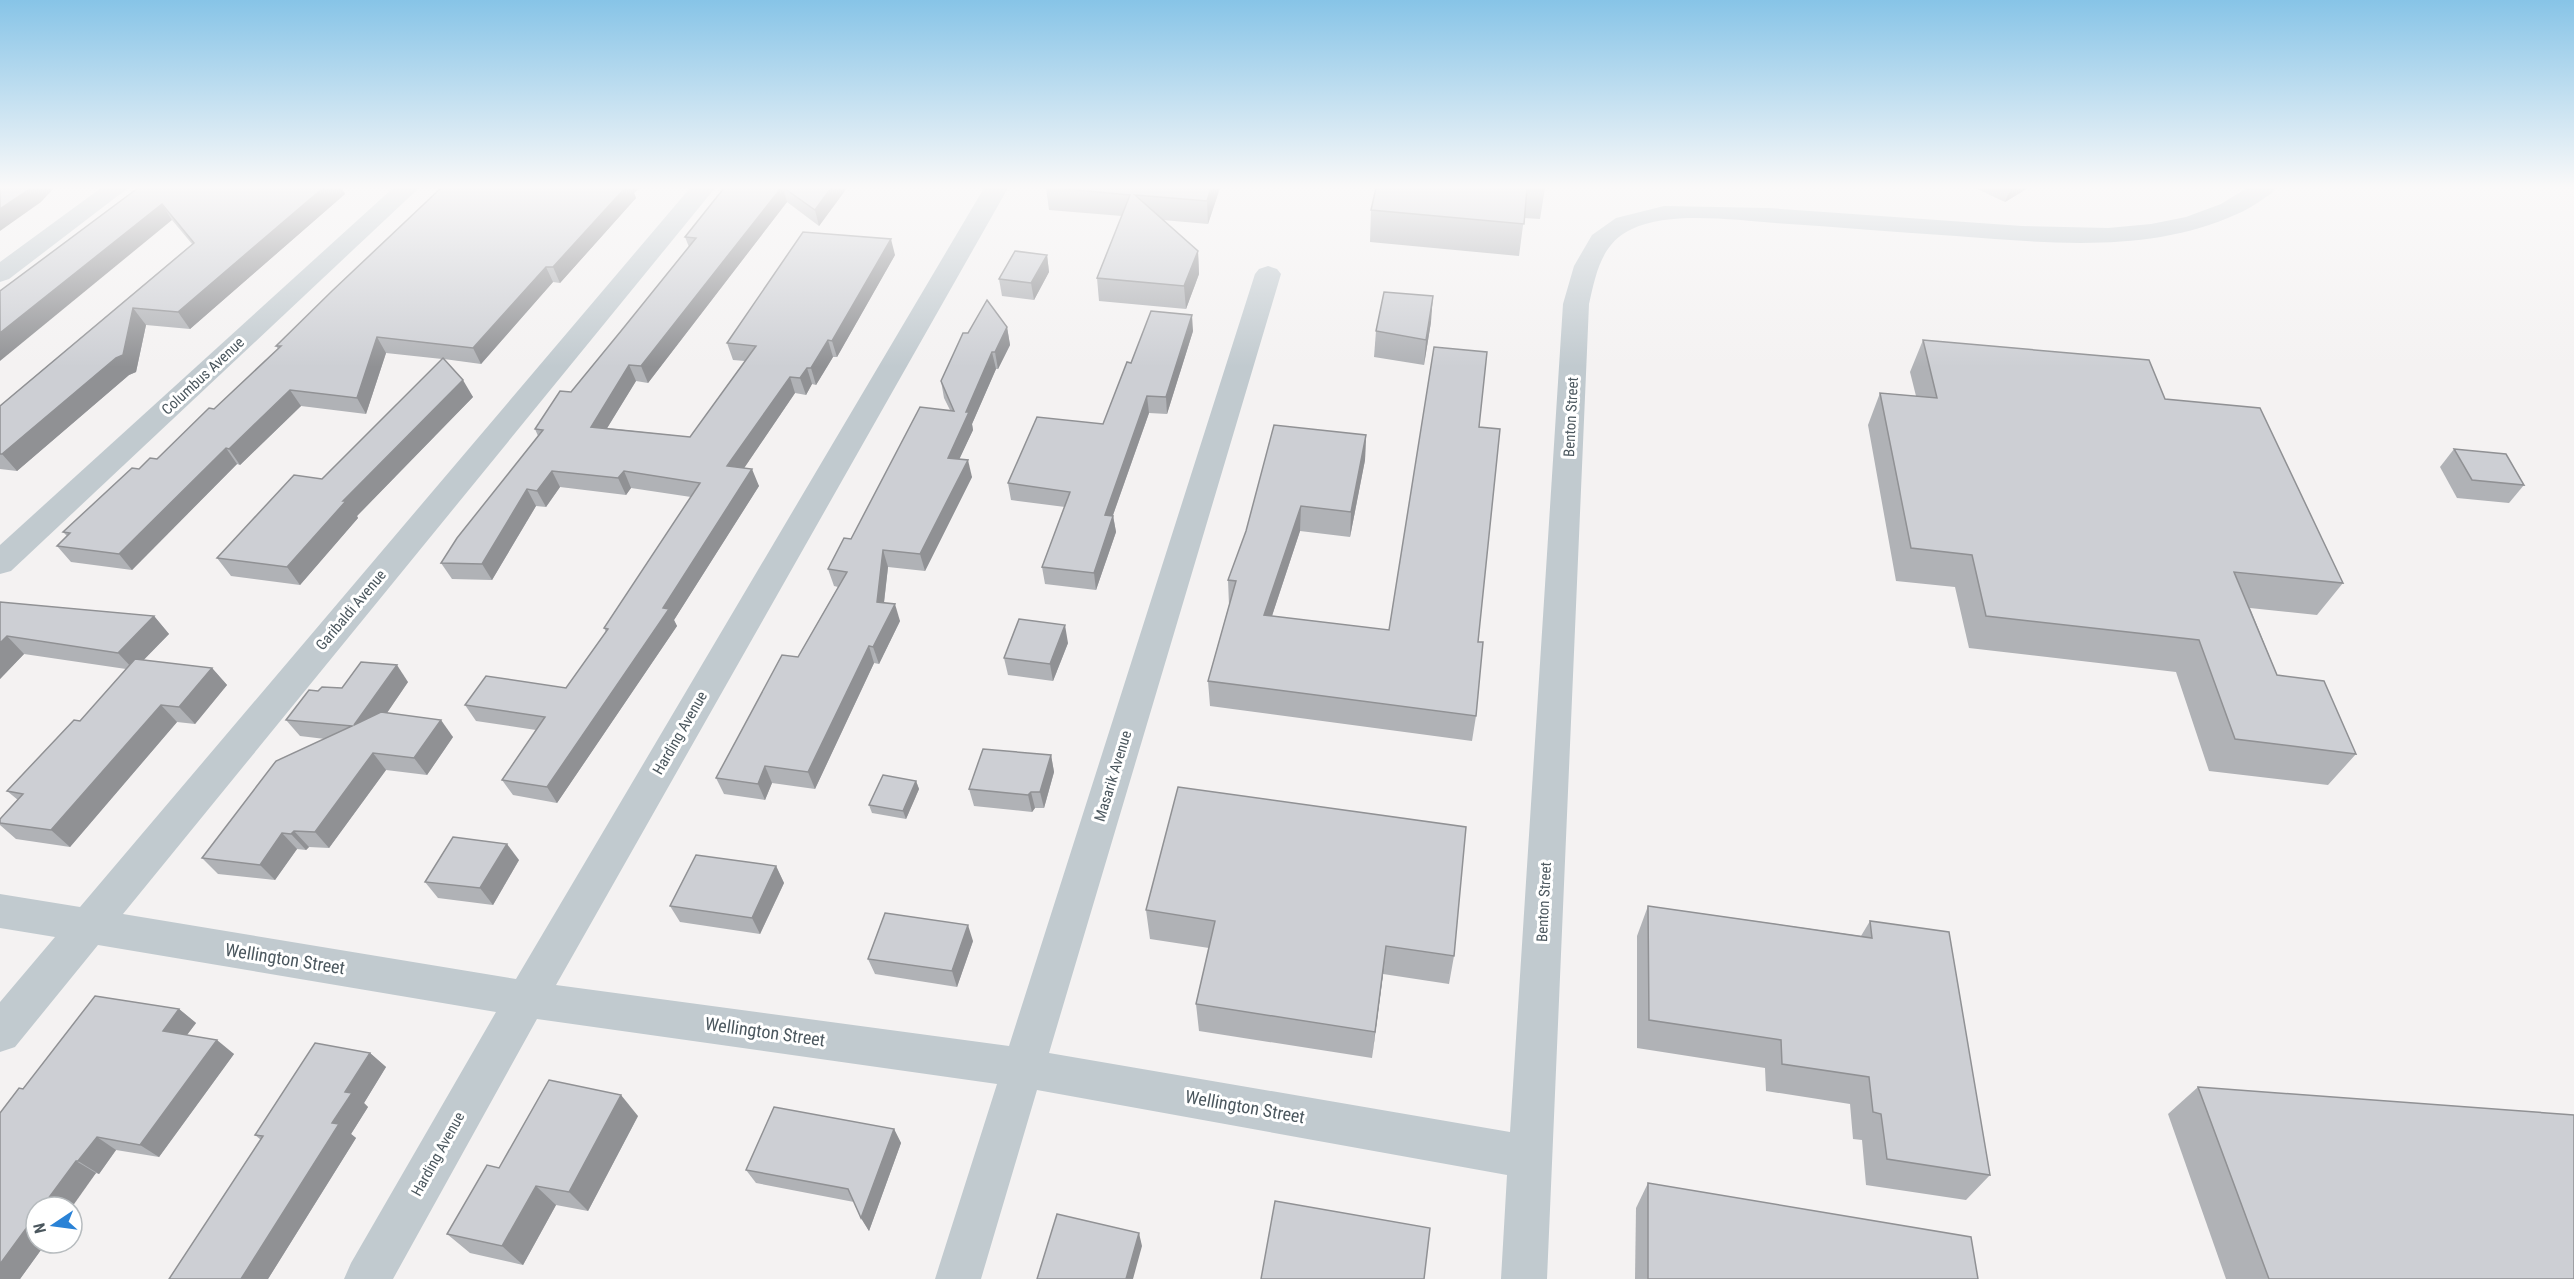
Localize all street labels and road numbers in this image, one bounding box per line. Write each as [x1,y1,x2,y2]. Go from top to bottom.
street label: Columbus Avenue [158,333,248,419]
street label: Benton Street [1560,376,1582,458]
street label: Garibaldi Avenue [312,566,390,654]
street label: Harding Avenue [649,688,711,778]
street label: Masarik Avenue [1091,728,1135,824]
street label: Benton Street [1533,861,1555,943]
street label: Wellington Street [224,939,347,978]
street label: Wellington Street [704,1013,826,1050]
street label: Wellington Street [1184,1086,1307,1127]
street label: Harding Avenue [408,1109,468,1199]

